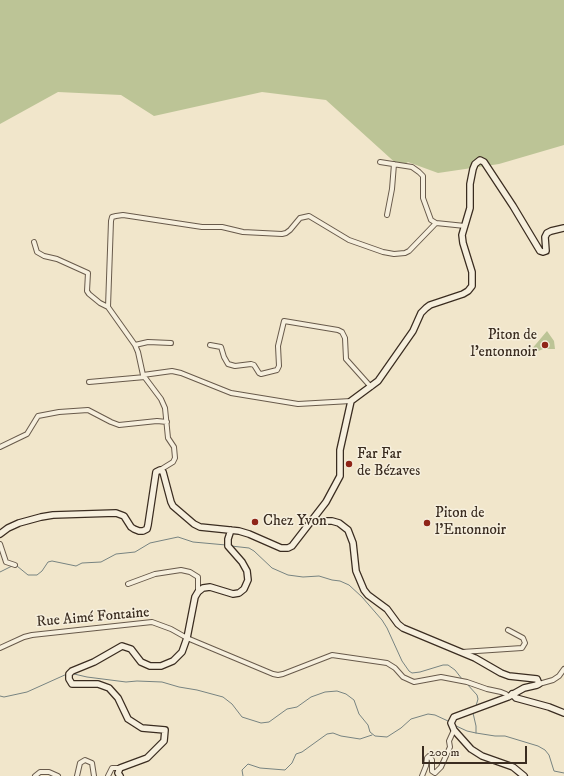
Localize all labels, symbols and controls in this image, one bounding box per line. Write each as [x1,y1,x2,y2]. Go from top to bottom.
place label: Piton de l'entonnoir [470,327,537,362]
marker: Piton de l'entonnoir [540,340,550,350]
place label: Far Far de Bézaves [357,446,420,481]
marker: Far Far de Bézaves [344,459,354,469]
place label: Piton de l'Entonnoir [435,505,506,540]
place label: Chez Yvon [263,513,327,531]
marker: Chez Yvon [250,517,260,527]
marker: Piton de l'Entonnoir [422,518,432,528]
street label: Rue Aimé Fontaine [36,604,150,632]
scale bar [424,738,529,764]
text: 200 m [429,745,459,760]

